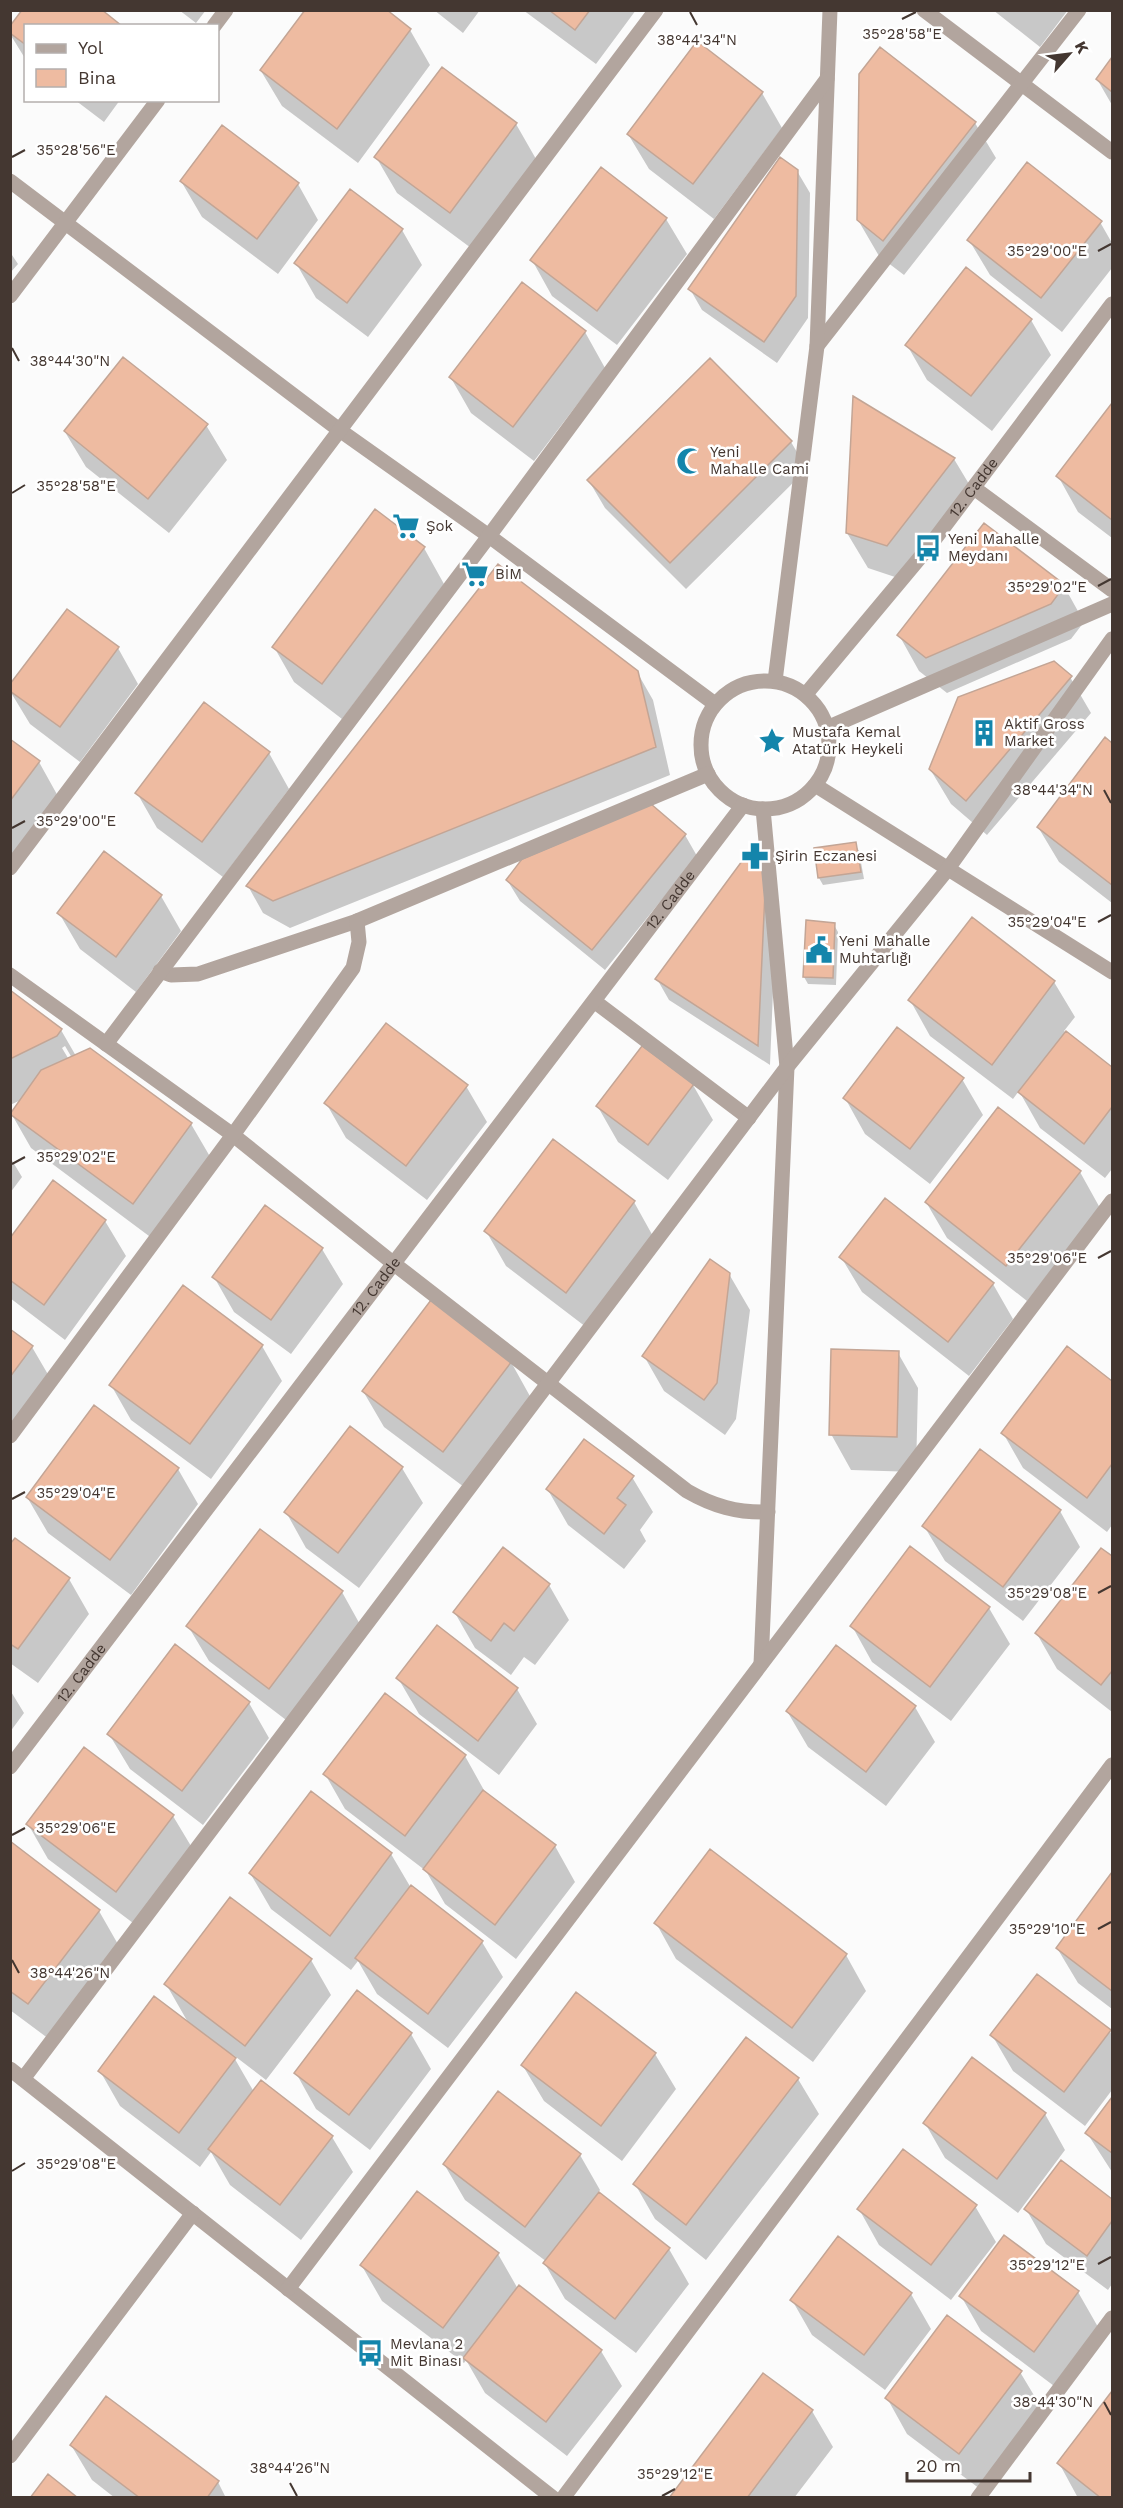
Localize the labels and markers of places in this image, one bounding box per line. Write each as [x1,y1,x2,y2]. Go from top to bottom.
place label: Yeni Mahalle Cami [710,443,809,478]
mosque icon: Yeni Mahalle Cami [675,446,705,476]
supermarket icon: Şok [391,511,421,541]
place label: Şok [426,517,454,535]
place label: Yeni Mahalle Meydanı [948,530,1039,565]
bus stop icon: Yeni Mahalle Meydanı [913,533,943,563]
supermarket icon: BİM [460,559,490,589]
place label: BİM [495,565,522,583]
place label: Aktif Gross Market [1004,715,1085,750]
building icon: Aktif Gross Market [969,718,999,748]
place label: Mustafa Kemal Atatürk Heykeli [792,723,903,758]
place icon: Mustafa Kemal Atatürk Heykeli [757,726,787,756]
pharmacy icon: Şirin Eczanesi [740,841,770,871]
place label: Şirin Eczanesi [775,847,877,865]
place label: Yeni Mahalle Muhtarlığı [839,932,930,967]
public building icon: Yeni Mahalle Muhtarlığı [804,935,834,965]
place label: Mevlana 2 Mit Binası [390,2335,463,2370]
bus stop icon: Mevlana 2 Mit Binası [355,2338,385,2368]

